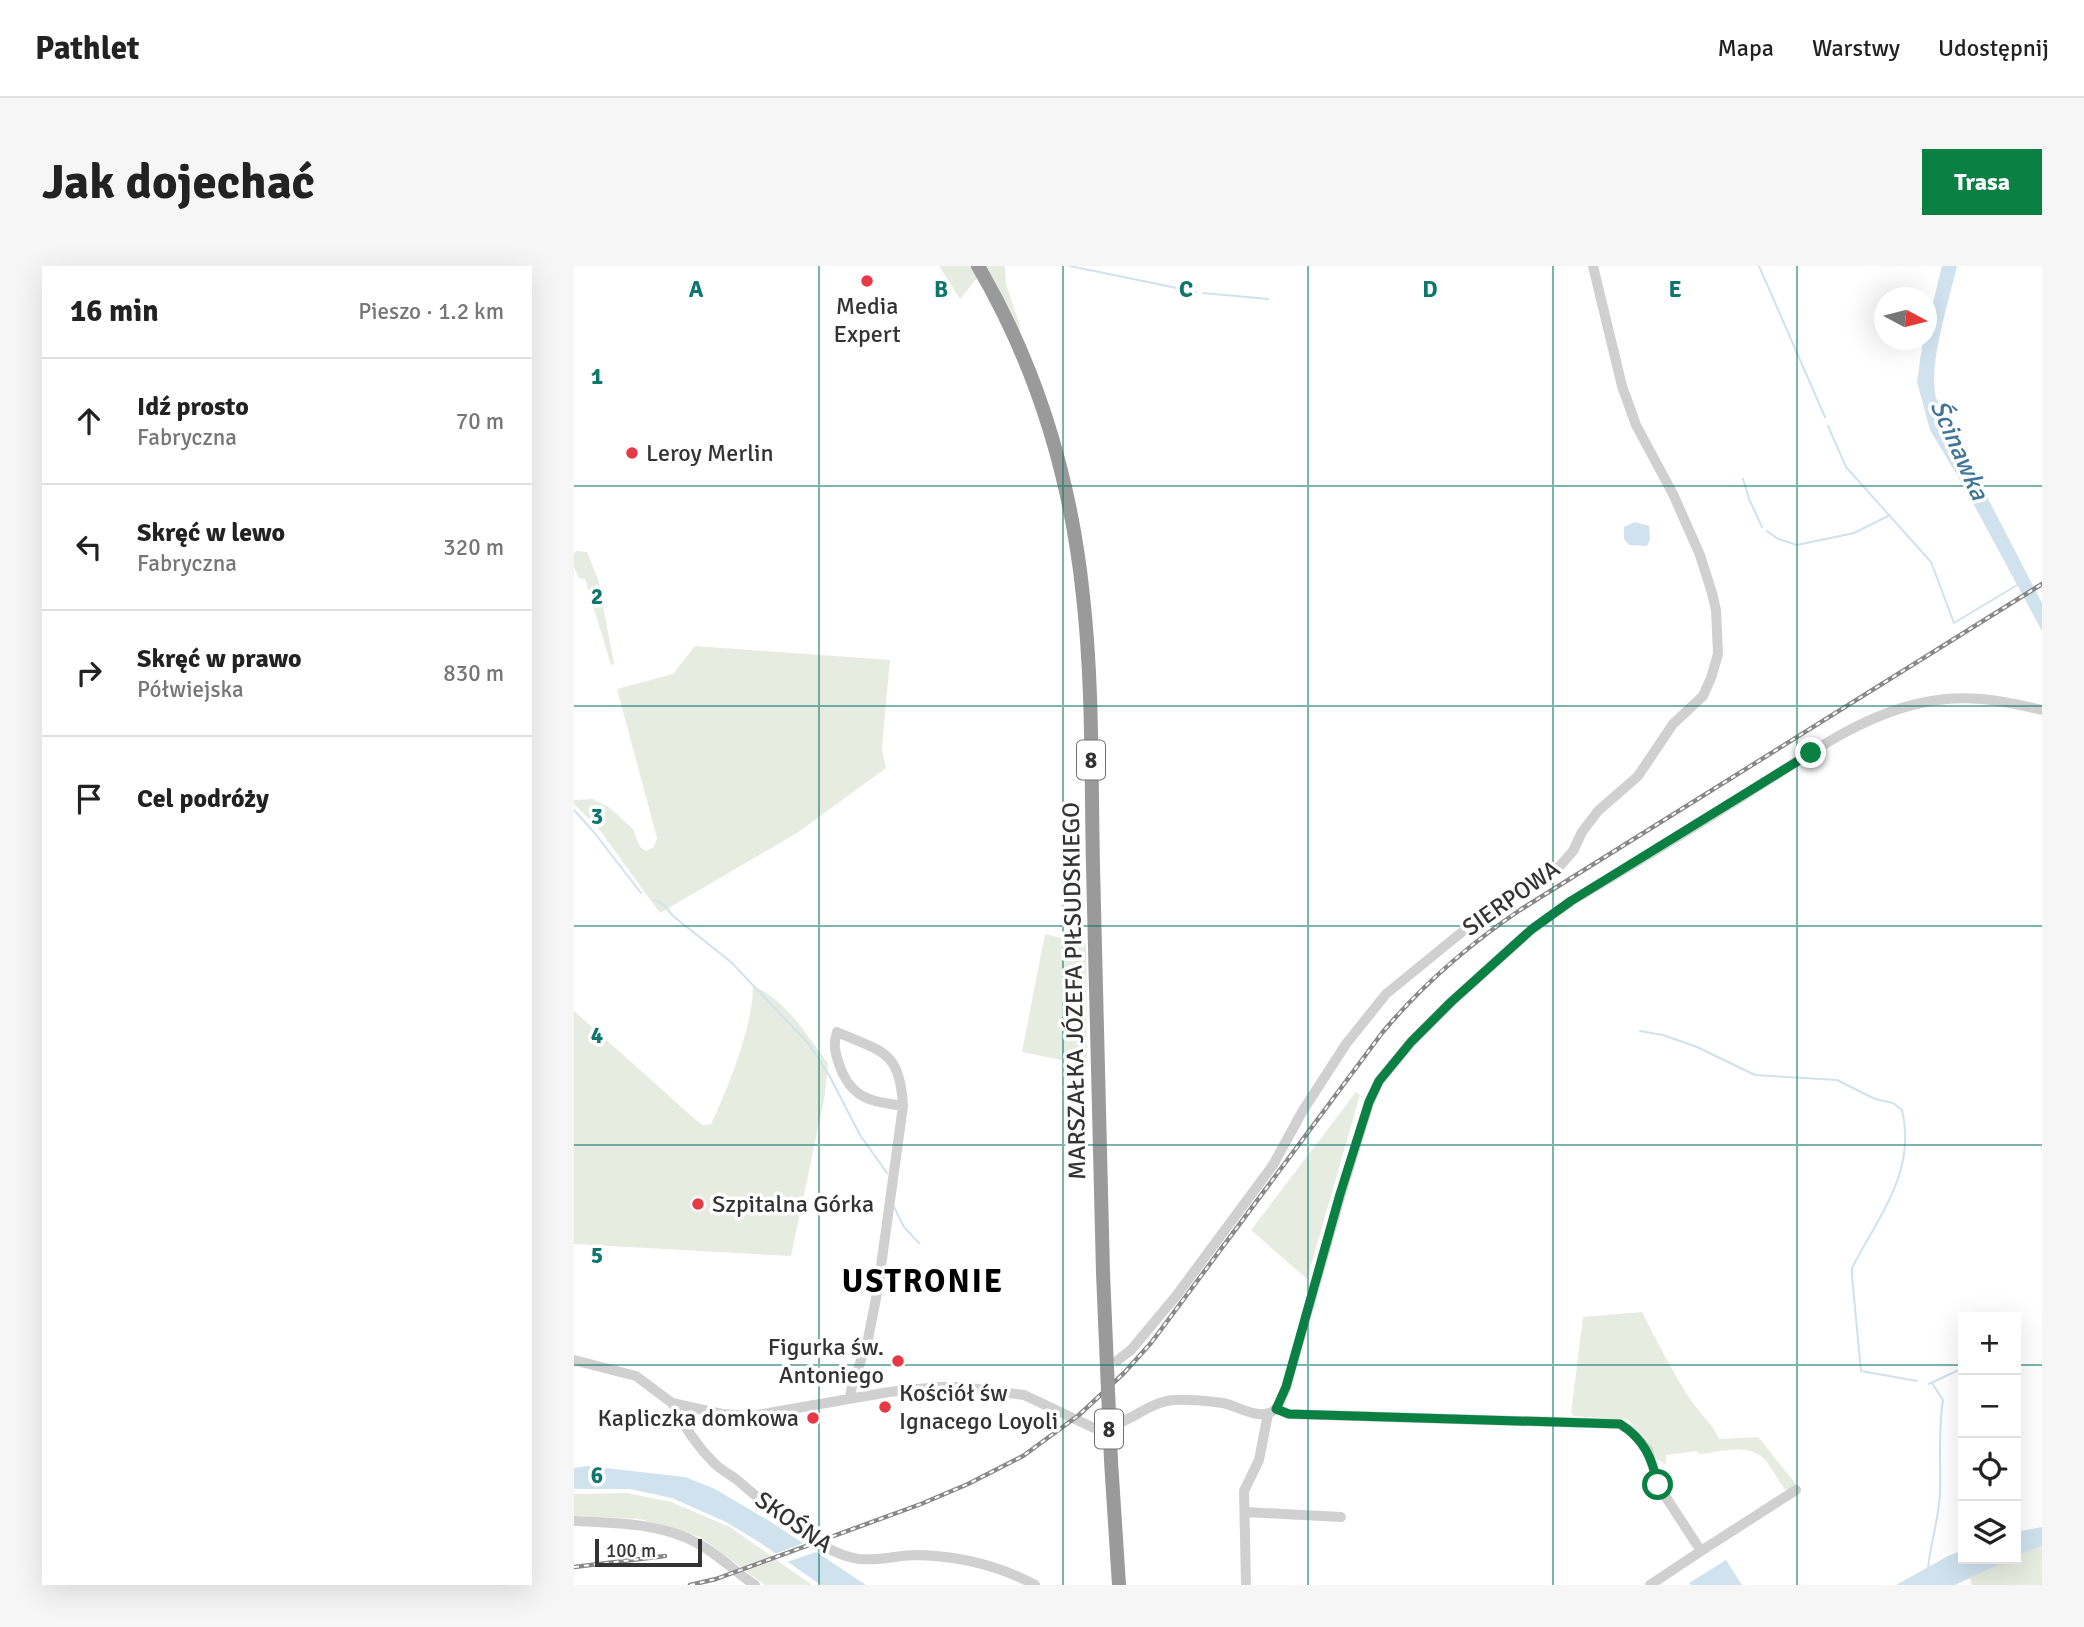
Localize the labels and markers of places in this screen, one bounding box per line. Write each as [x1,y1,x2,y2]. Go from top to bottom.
marker: Media Expert [859,273,875,289]
place label: Media Expert [833,291,901,349]
place label: Leroy Merlin [646,438,774,468]
marker: Leroy Merlin [624,445,640,461]
place label: Szpitalna Górka [712,1189,874,1219]
marker: Szpitalna Górka [690,1196,706,1212]
place label: Figurka św. Antoniego [768,1332,884,1390]
marker: Figurka św. Antoniego [890,1353,906,1369]
place label: Kościół św Ignacego Loyoli [899,1378,1058,1436]
marker: Kościół św Ignacego Loyoli [877,1399,893,1415]
place label: Kapliczka domkowa [597,1403,799,1433]
marker: Kapliczka domkowa [805,1410,821,1426]

